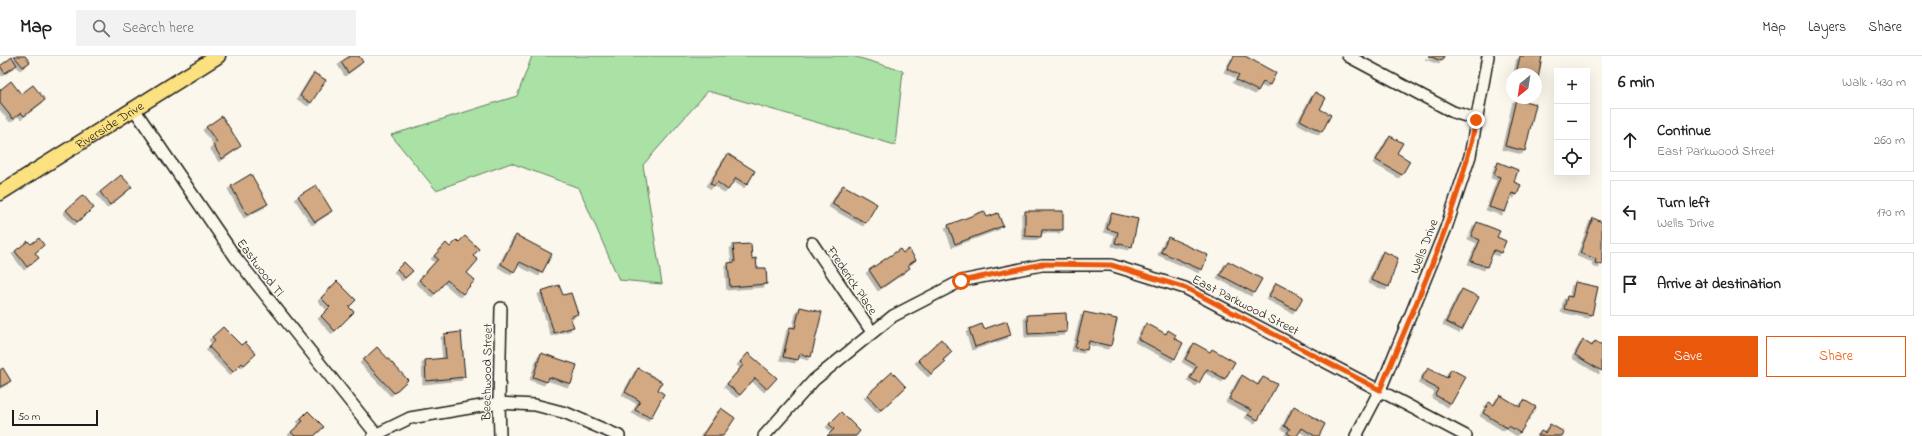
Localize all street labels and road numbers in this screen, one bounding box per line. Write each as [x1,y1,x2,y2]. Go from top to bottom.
street label: Riverside Drive [72,97,148,154]
street label: Wells Drive [1405,216,1444,277]
street label: Eastwood Tl [232,235,288,301]
street label: Frederick Place [821,242,882,319]
street label: East Parkwood Street [1188,270,1303,341]
street label: Beechwood Street [477,322,498,422]

